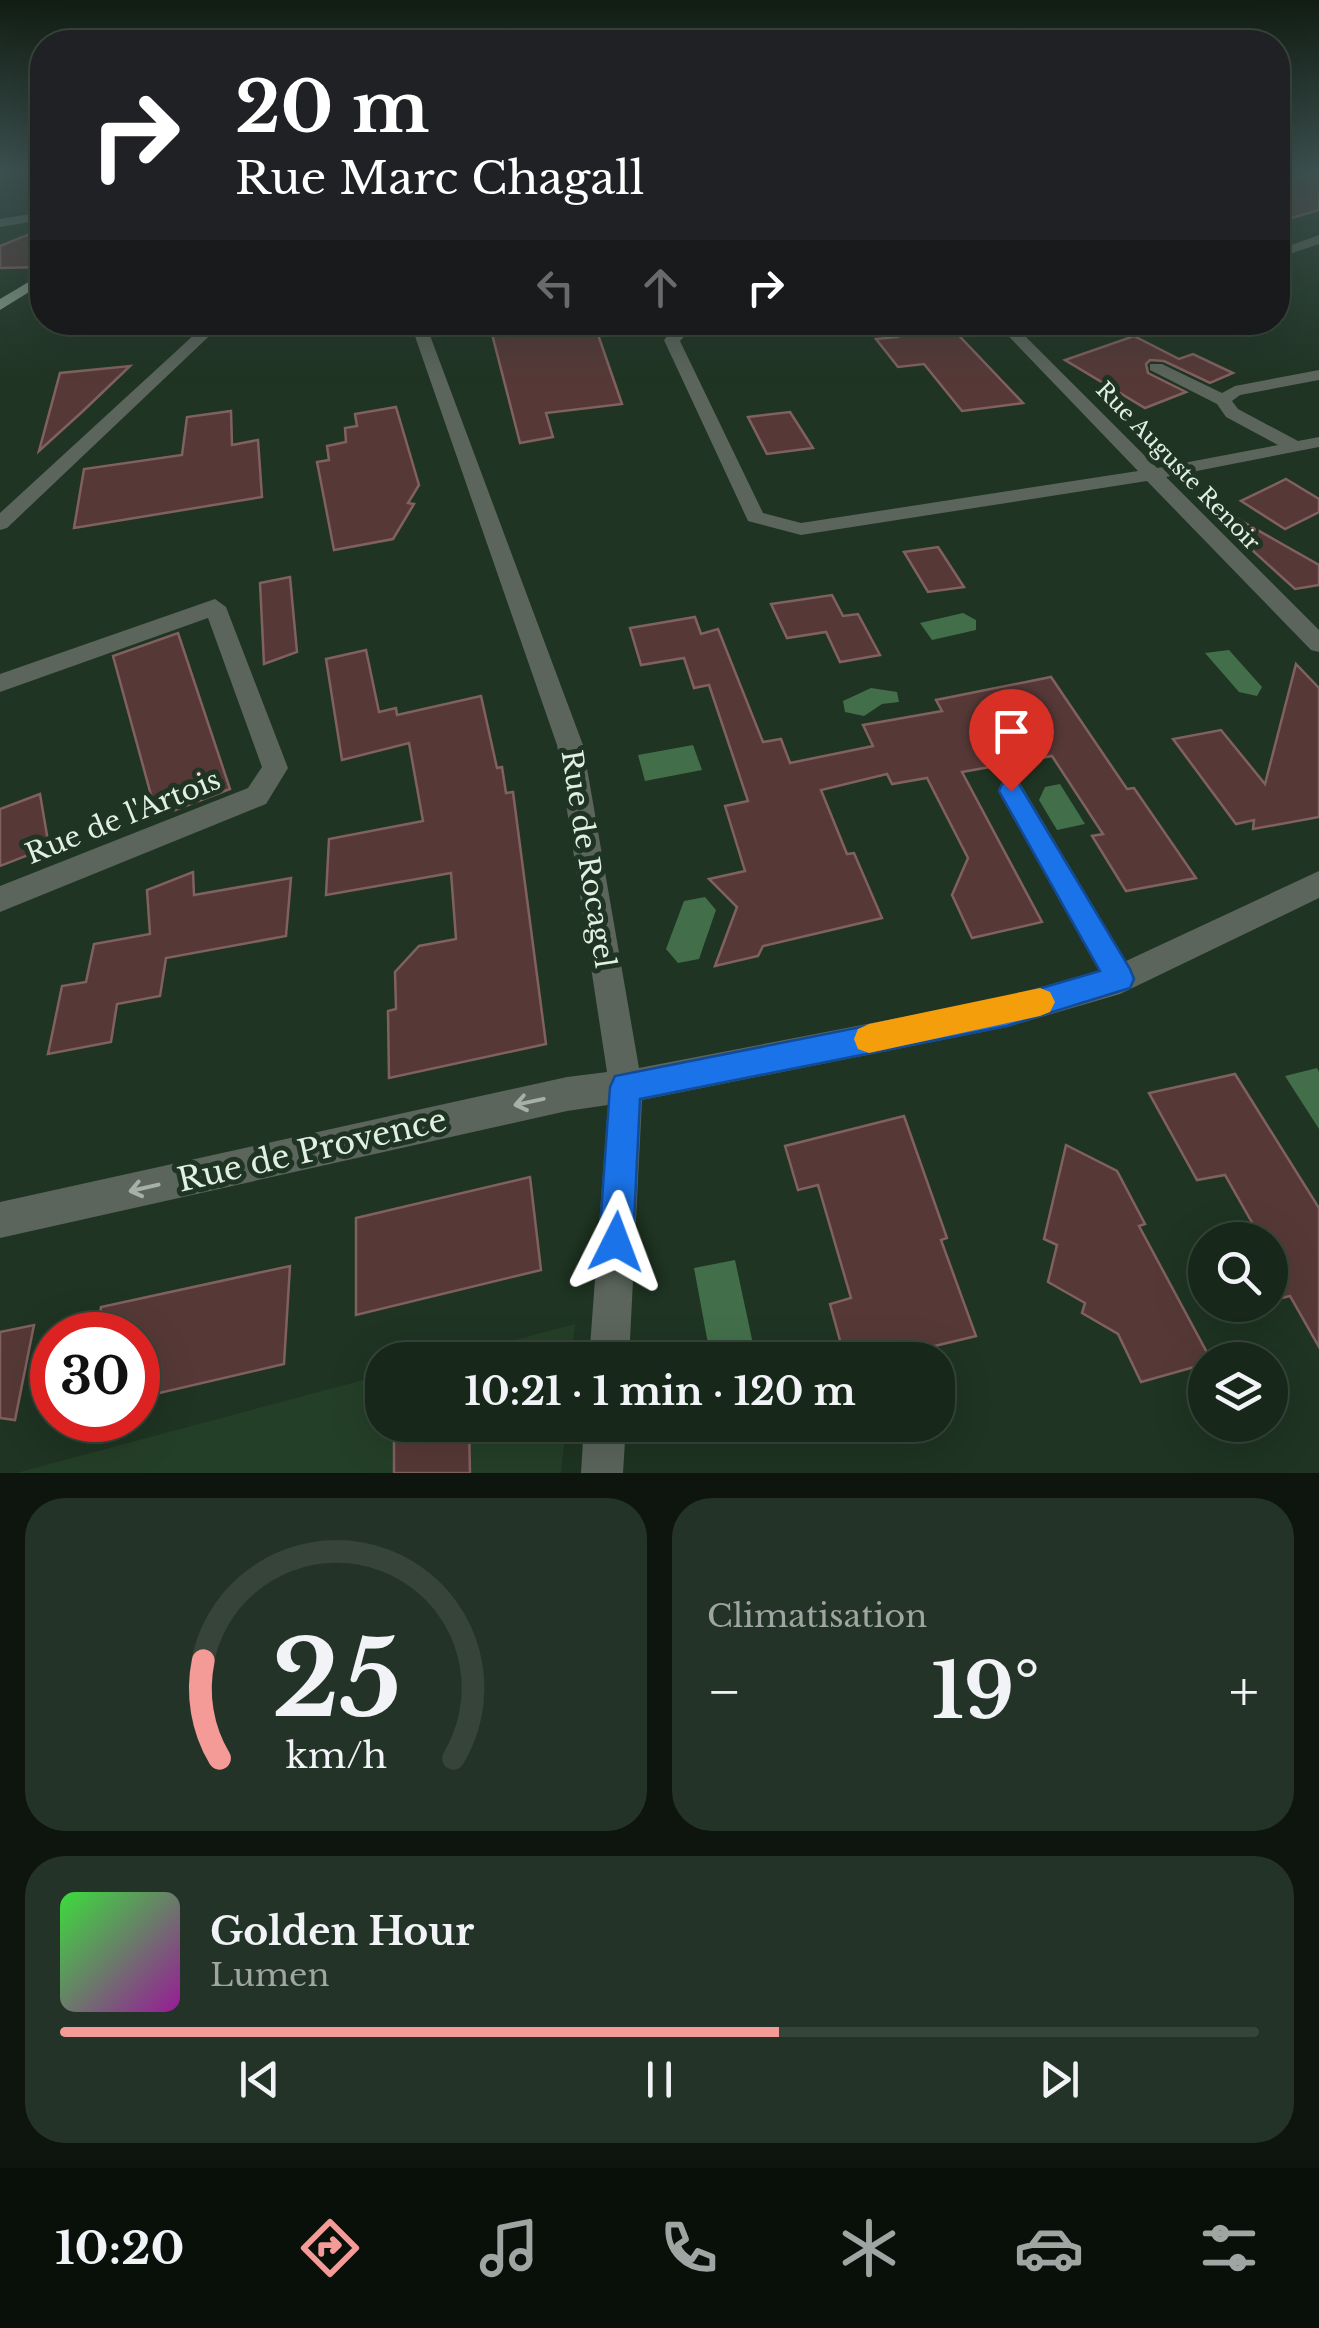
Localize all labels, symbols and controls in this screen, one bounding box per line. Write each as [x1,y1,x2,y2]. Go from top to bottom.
text: 20 m [235,64,429,151]
icon: right [70,70,200,200]
text: Rue Marc Chagall [235,150,644,206]
icon: left [528,260,583,315]
icon: ahead [633,260,688,315]
icon: right [738,260,793,315]
street label: Rue Auguste Renoir [1090,376,1266,556]
pin [969,689,1054,792]
icon: arrive [984,704,1039,759]
street label: Rue de Rocagel [553,747,623,971]
street label: Rue de l'Artois [20,762,226,872]
one-way arrow [514,1094,546,1112]
street label: Rue de Provence [173,1100,451,1200]
one-way arrow [129,1180,161,1198]
position arrow [564,1190,668,1294]
map controls [1188,1222,1288,1442]
button: search [1188,1222,1288,1322]
speed limit sign: 30 [30,1312,160,1442]
button: layers [1188,1342,1288,1442]
text: 10:21 · 1 min · 120 m [464,1368,856,1415]
text: Climatisation [707,1596,927,1636]
text: 25 [271,1615,401,1744]
text: 19° [931,1645,1039,1738]
text: − [707,1658,742,1726]
text: + [1229,1658,1259,1726]
text: km/h [285,1733,387,1778]
text: Golden Hour [210,1908,474,1955]
text: Lumen [210,1955,329,1995]
icon: previous [232,2052,287,2107]
icon: pause [632,2052,687,2107]
icon: next [1032,2052,1087,2107]
icon: directions [295,2213,365,2283]
icon: music [474,2213,544,2283]
icon: phone [654,2213,724,2283]
icon: climate [834,2213,904,2283]
icon: car [1014,2213,1084,2283]
icon: filters [1194,2213,1264,2283]
text: 10:20 [55,2220,185,2276]

